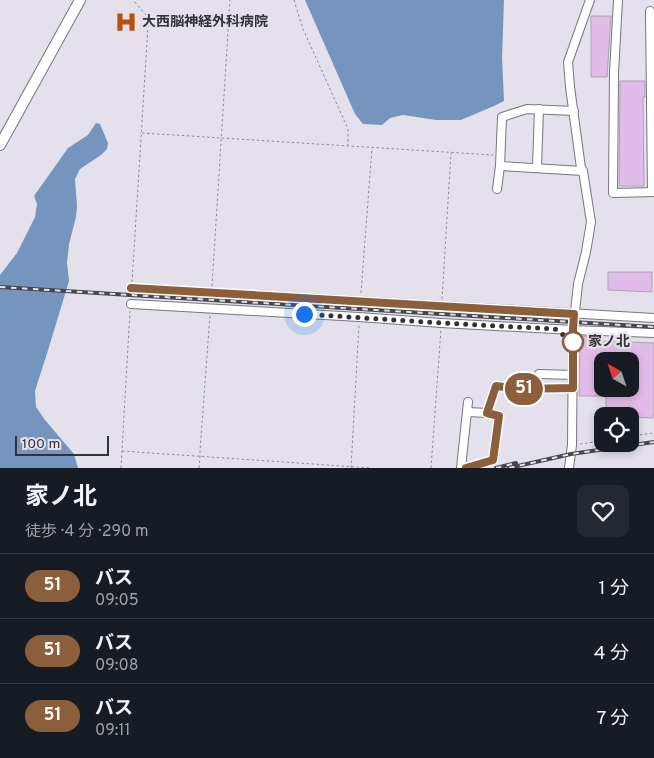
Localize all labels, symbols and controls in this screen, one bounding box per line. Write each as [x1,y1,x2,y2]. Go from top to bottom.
hospital icon: 大西脳神経外科病院 [113,9,139,35]
place label: 大西脳神経外科病院 [142,13,268,31]
your location [292,302,317,327]
marker: 家ノ北 [562,331,584,353]
place label: 家ノ北 [588,334,630,351]
north arrow [594,352,639,398]
map controls [594,352,639,452]
line badge: 51 [502,373,546,405]
text: 51 [515,377,533,400]
button: locate [594,407,639,452]
scale bar [15,433,109,456]
text: 100 m [22,436,60,453]
text: 家ノ北 [25,483,97,513]
button: heart [577,485,629,537]
text: 徒歩 · 4 分 · 290 m [25,522,149,542]
text: バス [95,567,133,591]
text: 51 [43,574,62,597]
text: 1 分 [598,577,629,601]
text: 09:05 [95,591,139,611]
text: バス [95,632,133,656]
text: 51 [43,639,62,662]
text: 4 分 [594,642,629,666]
text: 09:08 [95,656,138,676]
text: バス [95,697,133,721]
text: 51 [43,704,62,727]
text: 7 分 [596,707,629,731]
text: 09:11 [95,721,130,741]

